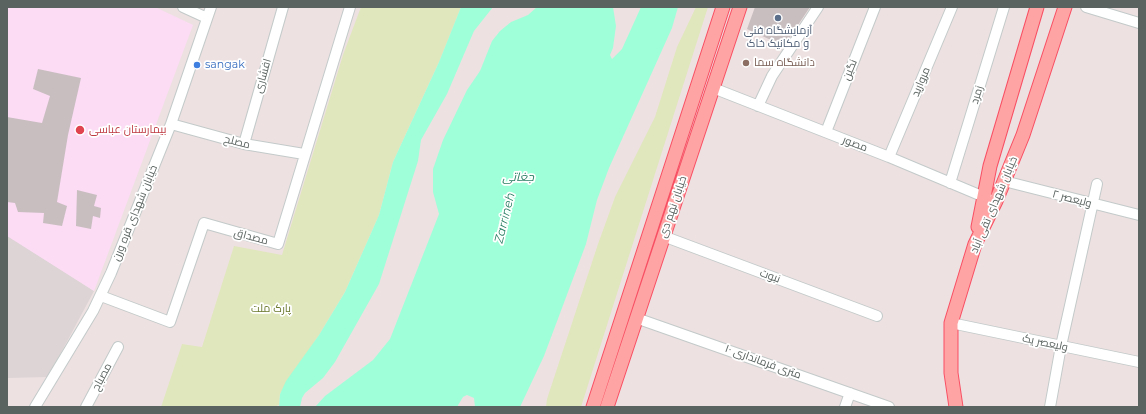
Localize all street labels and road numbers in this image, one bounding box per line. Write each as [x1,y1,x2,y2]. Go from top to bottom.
street label: افشاری [252,57,274,95]
street label: نگین [840,57,860,83]
street label: مروارید [909,65,933,99]
street label: زمرد [968,84,986,106]
street label: مصلح [222,132,252,152]
street label: مصور [841,133,869,155]
street label: خیابان شهدای تقی آباد [968,155,1020,255]
street label: خیابان شهدای قره ورن [110,163,160,263]
street label: خیابان نهم دی [656,174,690,240]
street label: ولیعصر ۲ [1051,187,1093,211]
street label: مصداق [232,226,270,248]
street label: نبوت [758,266,782,286]
street label: ولیعصر یک [1021,332,1069,354]
street label: ۱۰ متری فرمانداری [723,342,803,382]
street label: مصباح [89,361,115,393]

